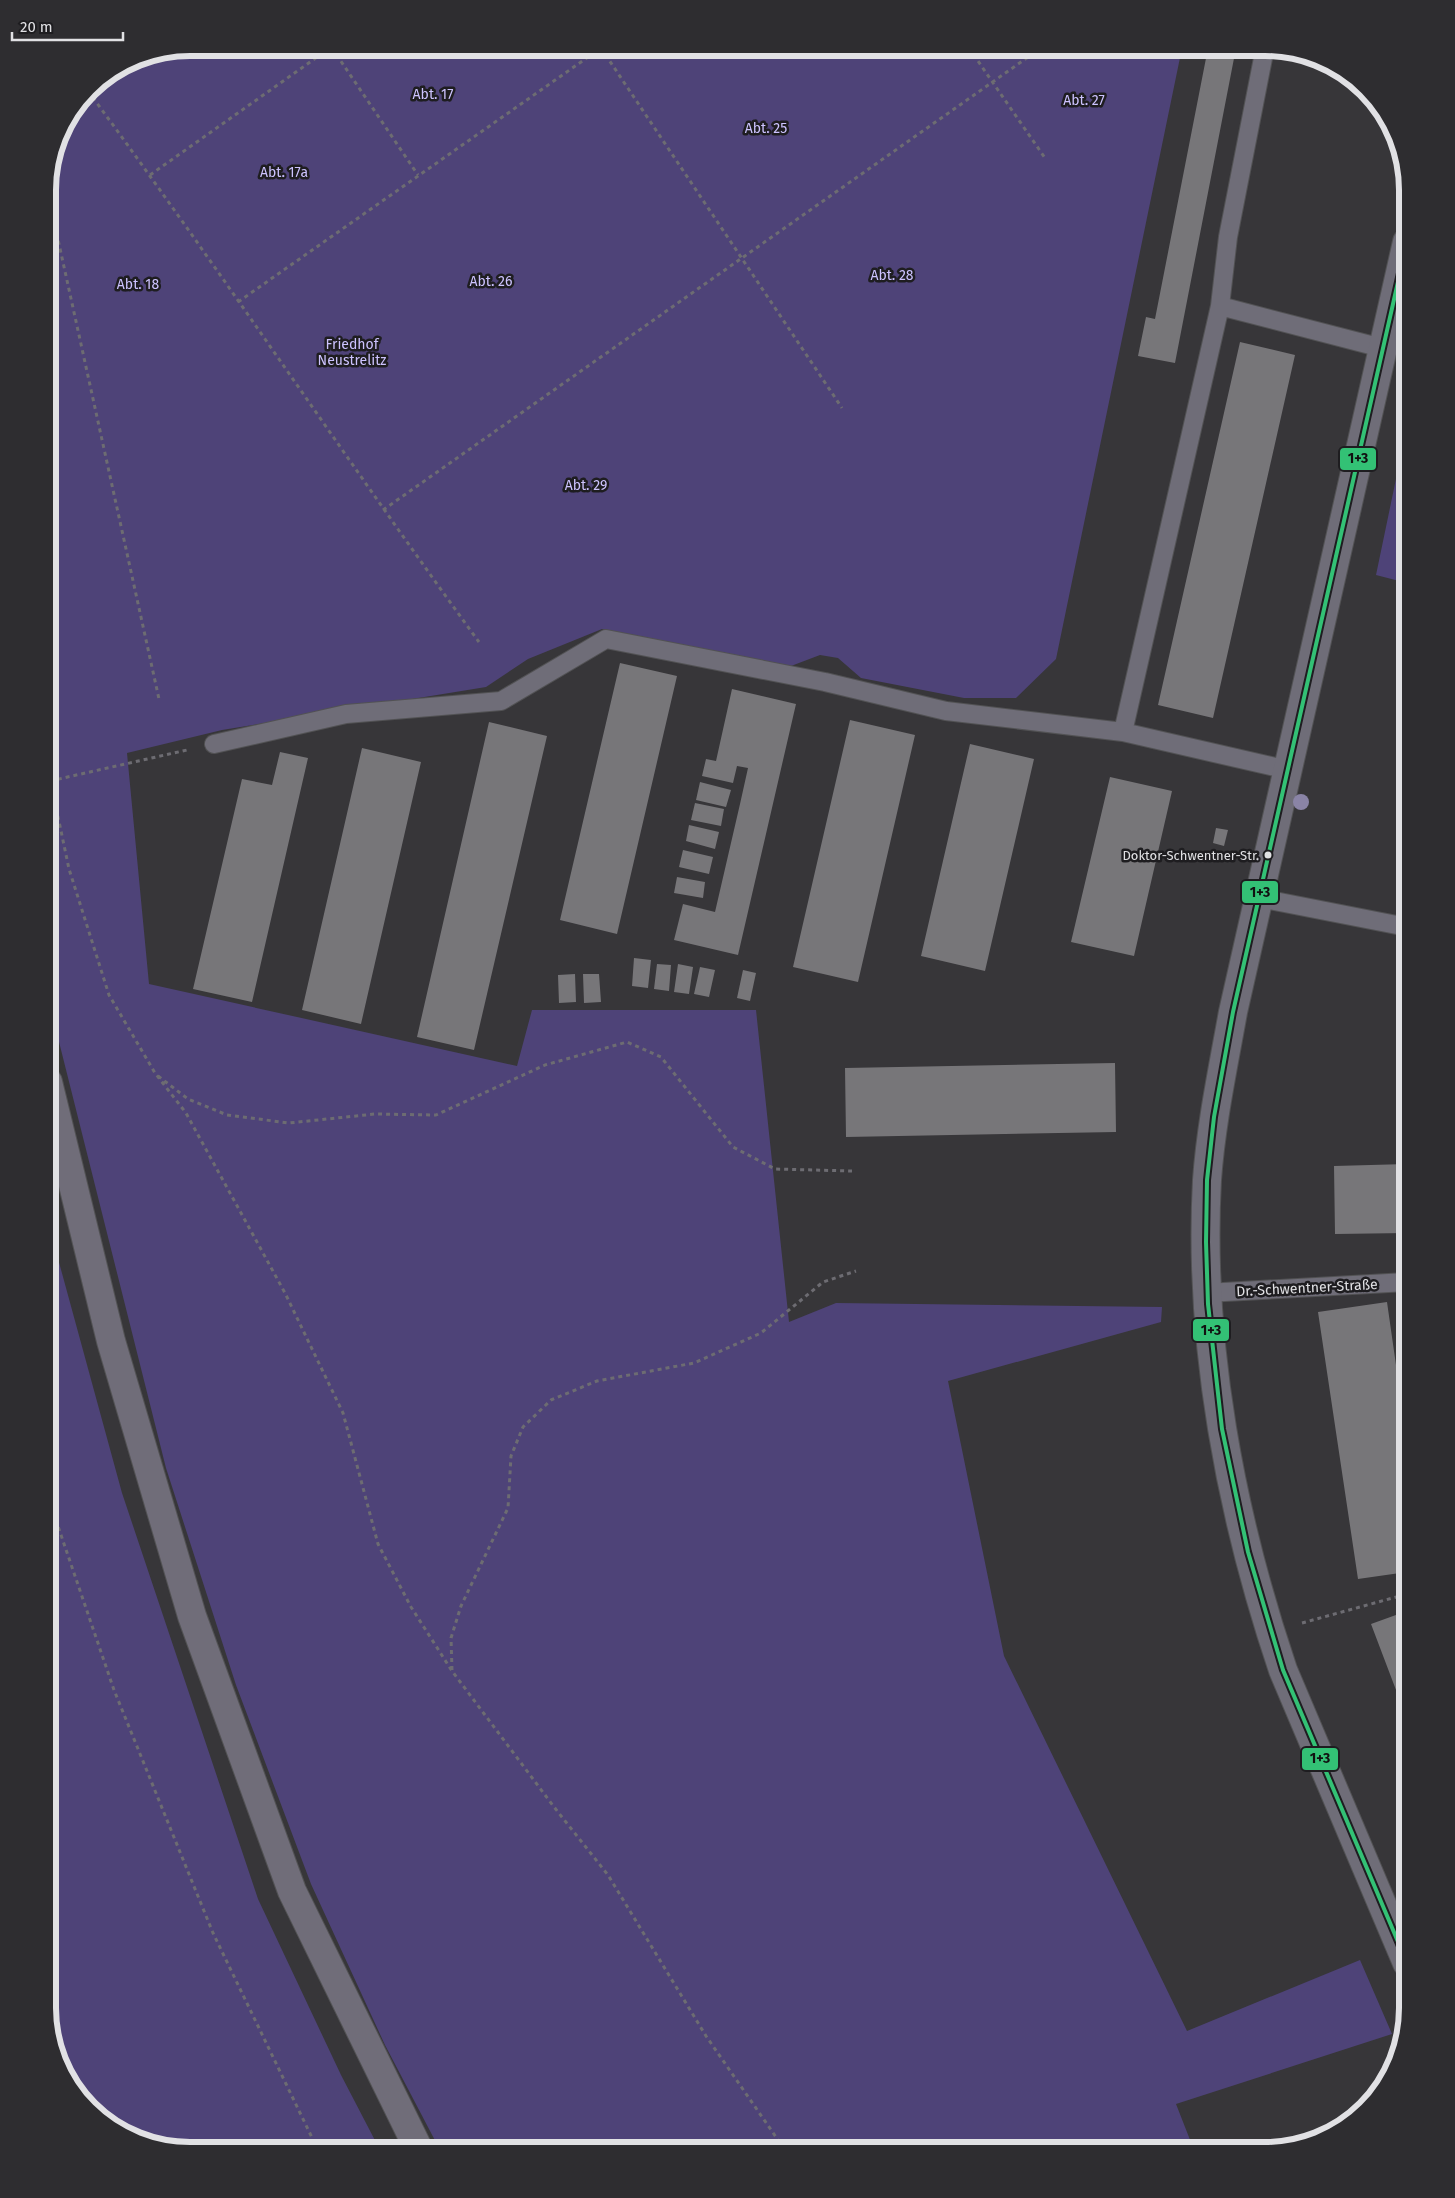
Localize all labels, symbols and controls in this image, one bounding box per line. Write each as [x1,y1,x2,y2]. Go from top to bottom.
scale bar [12,10,124,42]
text: 20 m [20,18,53,36]
park label: Abt. 17 [413,86,453,103]
park label: Abt. 27 [1063,92,1105,109]
park label: Abt. 25 [745,120,787,137]
park label: Abt. 17a [260,164,308,181]
park label: Abt. 28 [870,267,914,284]
park label: Abt. 26 [470,273,512,290]
park label: Abt. 18 [117,276,159,293]
park label: Friedhof Neustrelitz [318,336,386,369]
line badge: 1+3 [1339,447,1377,471]
text: 1+3 [1348,450,1368,467]
park label: Abt. 29 [565,477,607,494]
place label: Doktor-Schwentner-Str. [1122,848,1259,863]
marker: Doktor-Schwentner-Str. [1263,850,1273,860]
line badge: 1+3 [1241,880,1279,904]
text: 1+3 [1250,884,1270,901]
street label: Dr.-Schwentner-Straße [1236,1276,1378,1300]
line badge: 1+3 [1192,1318,1230,1342]
text: 1+3 [1201,1322,1221,1339]
line badge: 1+3 [1301,1747,1339,1771]
text: 1+3 [1310,1750,1330,1767]

